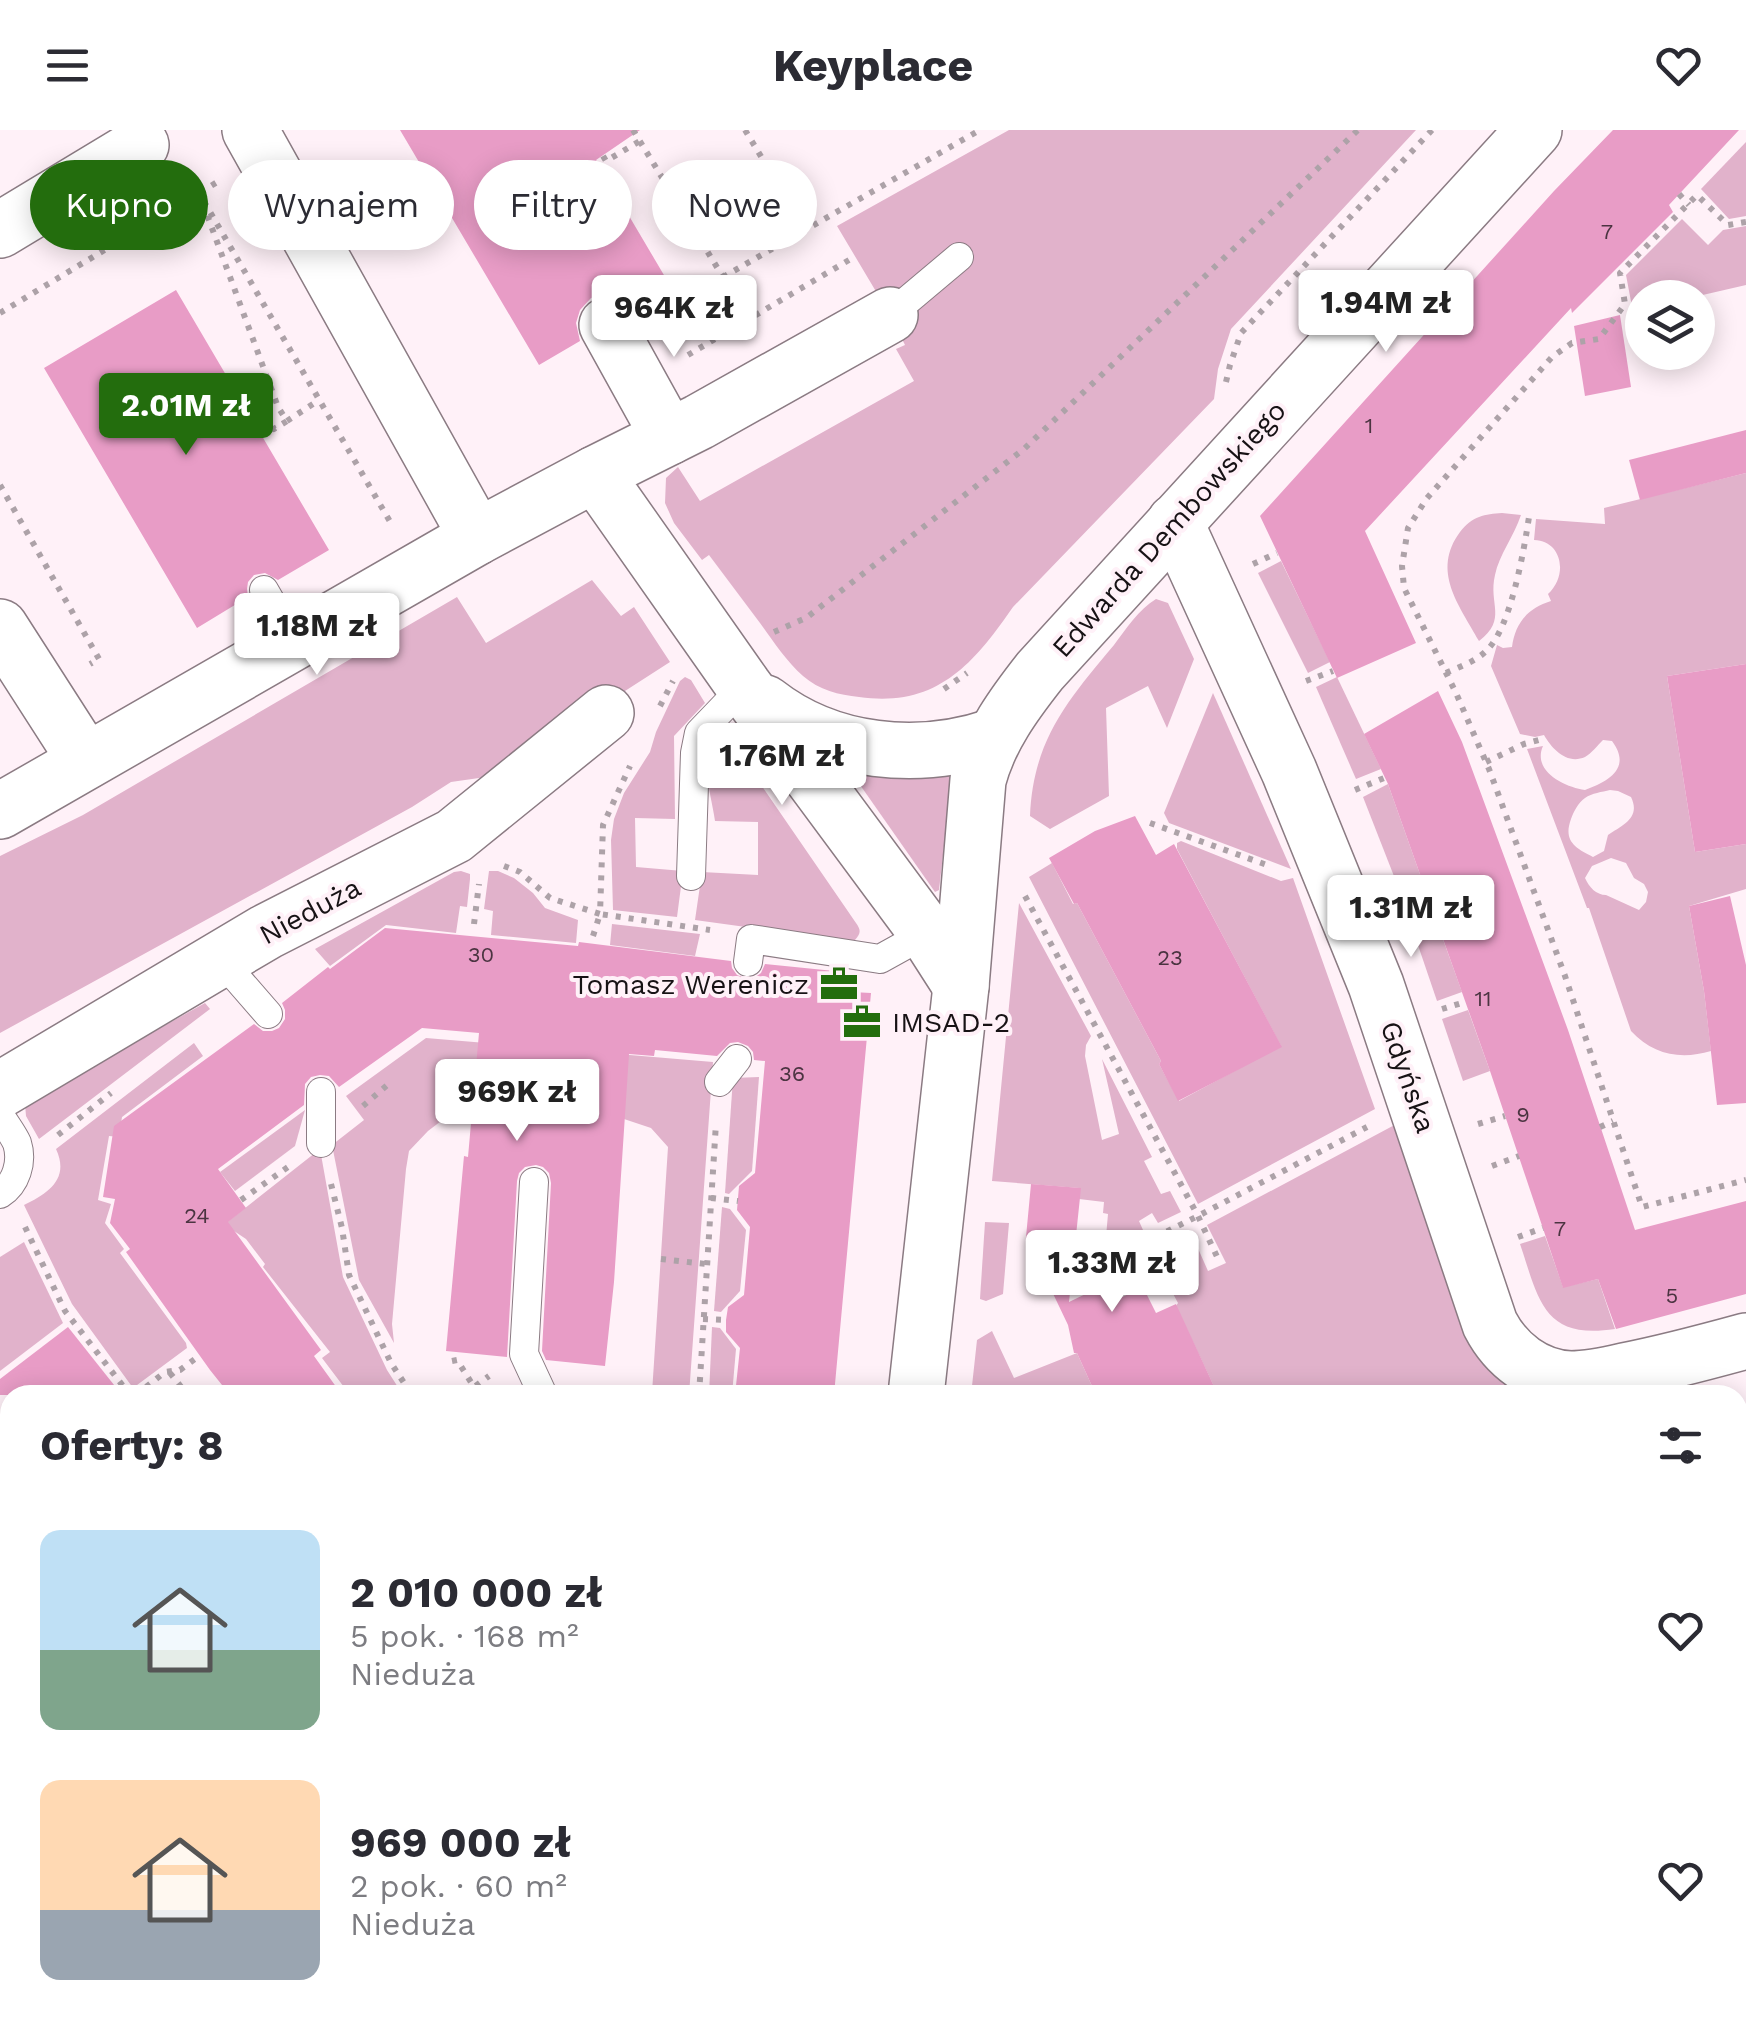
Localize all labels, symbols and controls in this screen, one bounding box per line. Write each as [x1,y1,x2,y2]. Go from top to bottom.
icon: menu [40,38,95,93]
icon: heart [1651,38,1706,93]
text: Keyplace [773,39,973,92]
chip: Kupno [30,160,208,250]
chip: Wynajem [228,160,454,250]
chip: Filtry [474,160,632,250]
chip: Nowe [652,160,817,250]
house number: 7 [1601,219,1613,244]
pin: 1.94M zł [1283,270,1489,355]
pin: 964K zł [582,275,766,360]
map controls [1625,280,1715,370]
button: layers [1625,280,1715,370]
text: 1.94M zł [1320,283,1452,321]
text: 964K zł [614,288,734,326]
pin: 2.01M zł [83,373,289,458]
text: 2.01M zł [121,386,251,424]
street label: Edwarda Dembowskiego [1045,394,1293,664]
house number: 1 [1365,413,1373,438]
pin: 1.18M zł [214,593,420,678]
text: 1.18M zł [256,606,378,644]
pin: 1.76M zł [679,723,885,808]
text: 1.76M zł [719,736,845,774]
street label: Nieduża [254,871,366,951]
pin: 1.31M zł [1308,875,1514,960]
text: 1.31M zł [1349,888,1473,926]
house number: 30 [468,942,494,967]
house number: 23 [1157,945,1183,970]
office icon: Tomasz Werenicz [818,963,860,1005]
place label: Tomasz Werenicz [573,968,809,1001]
house number: 11 [1474,986,1492,1011]
office icon: IMSAD-2 [841,1001,883,1043]
place label: IMSAD-2 [892,1006,1010,1039]
street label: Gdyńska [1374,1017,1443,1137]
pin: 969K zł [425,1059,609,1144]
house number: 36 [779,1061,805,1086]
text: 969K zł [457,1072,577,1110]
house number: 9 [1516,1102,1530,1127]
house number: 24 [184,1203,210,1228]
house number: 7 [1554,1216,1566,1241]
pin: 1.33M zł [1009,1230,1215,1315]
text: 1.33M zł [1048,1243,1176,1281]
house number: 5 [1666,1283,1678,1308]
icon: filters [1653,1418,1708,1473]
text: Oferty: 8 [40,1421,224,1470]
text: 2 010 000 zł [350,1568,603,1617]
icon: home [120,1570,240,1690]
icon: heart [1653,1603,1708,1658]
text: 5 pok. · 168 m² [350,1617,579,1655]
text: Nieduża [350,1655,475,1693]
text: 969 000 zł [350,1818,571,1867]
icon: home [120,1820,240,1940]
icon: heart [1653,1853,1708,1908]
text: 2 pok. · 60 m² [350,1867,567,1905]
text: Nieduża [350,1905,475,1943]

